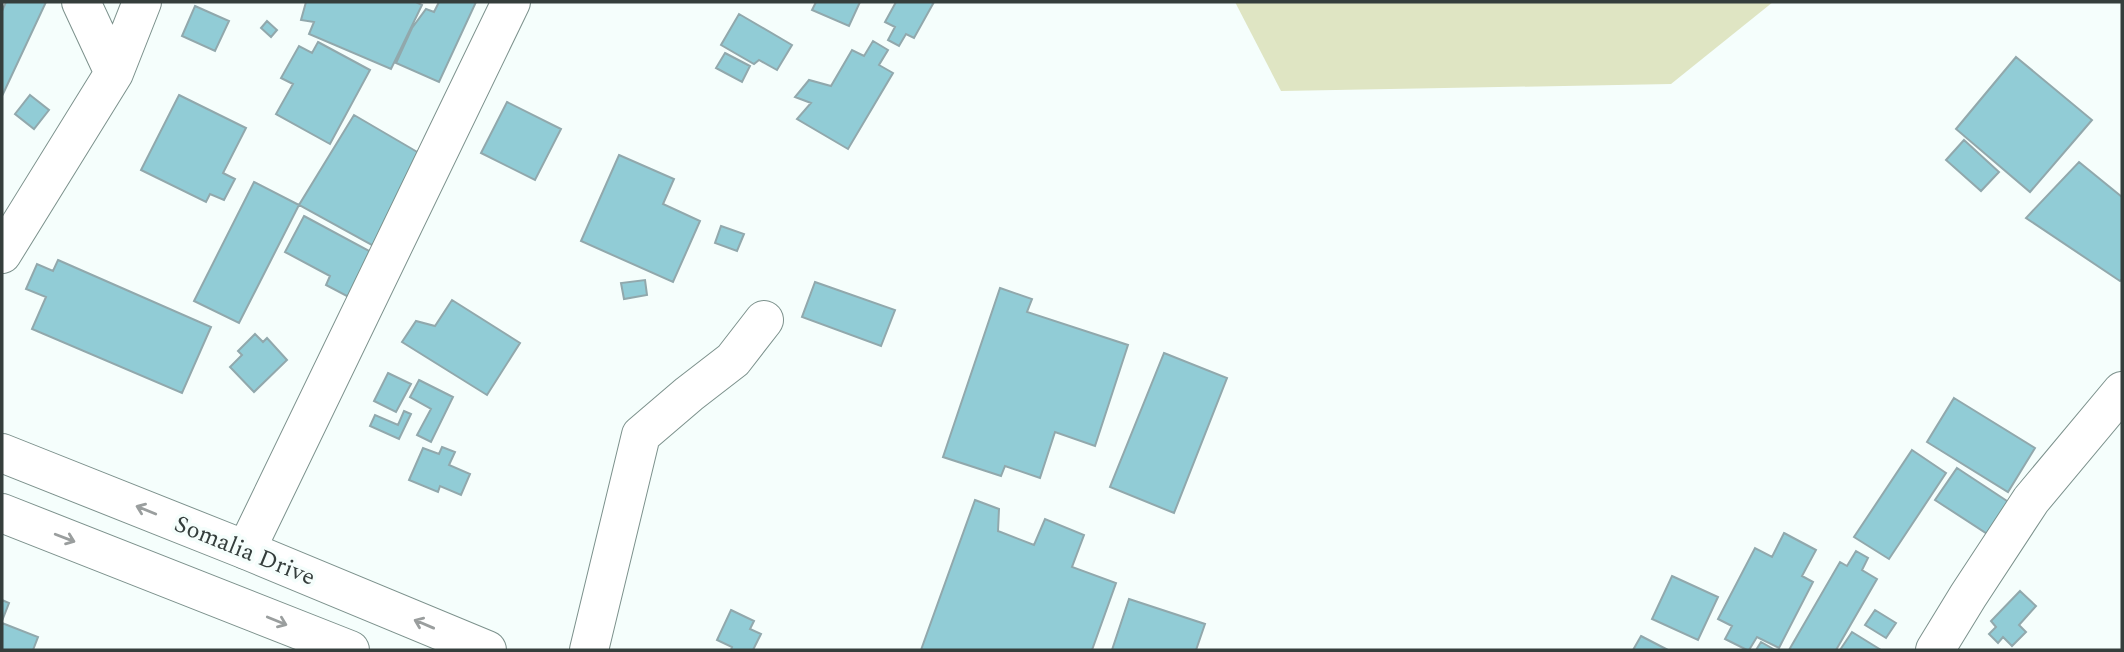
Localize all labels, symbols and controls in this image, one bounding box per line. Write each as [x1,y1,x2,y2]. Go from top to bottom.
one-way arrow [135,503,157,516]
street label: Somalia Drive [169,506,321,596]
one-way arrow [54,533,76,546]
one-way arrow [266,616,287,629]
one-way arrow [414,617,436,630]

